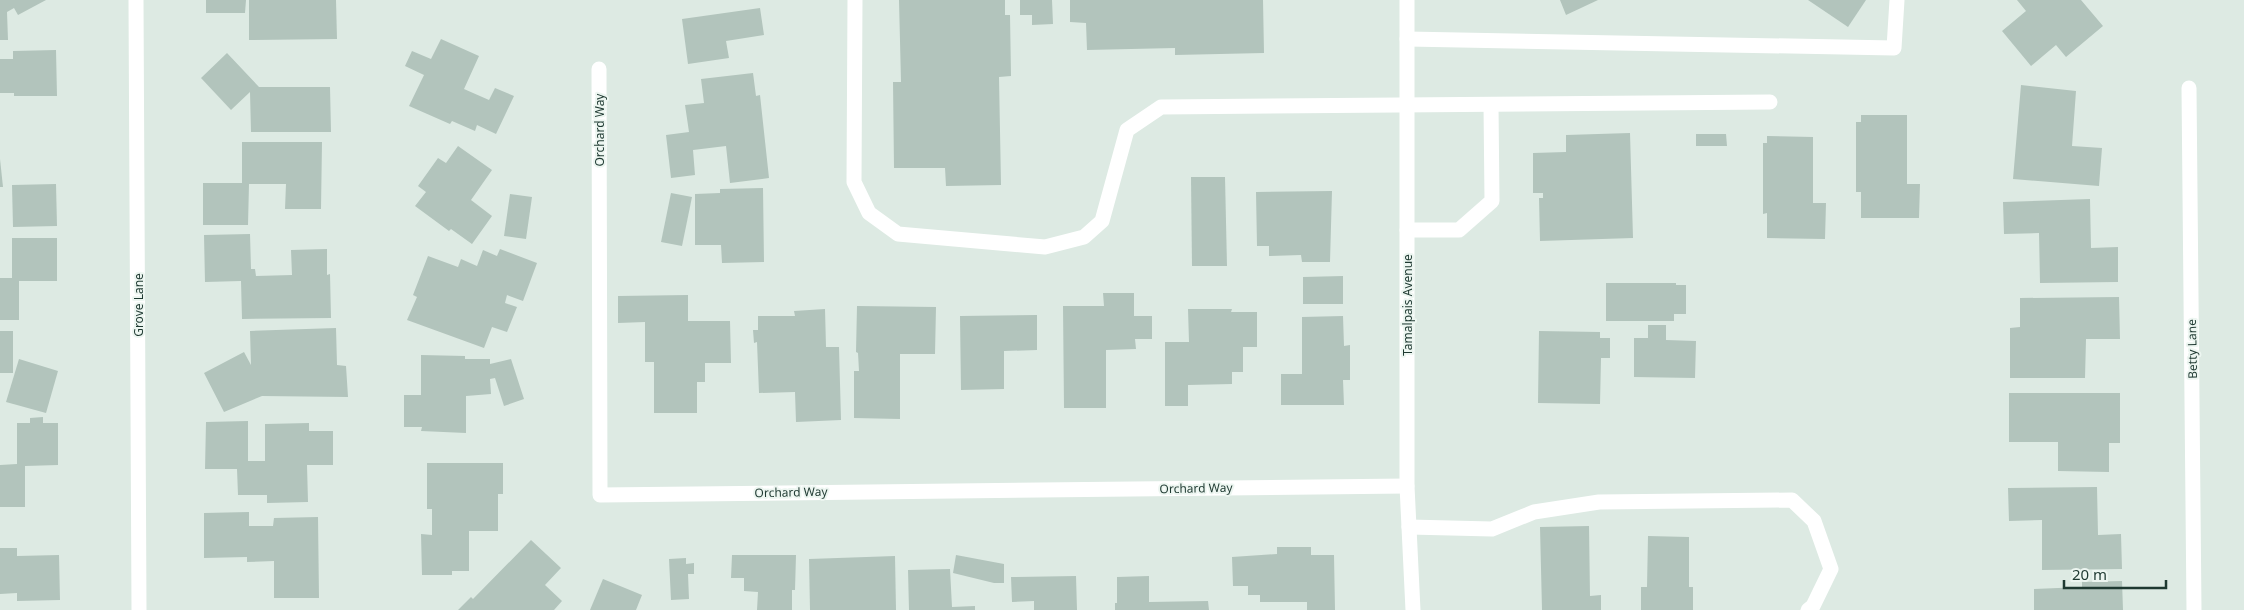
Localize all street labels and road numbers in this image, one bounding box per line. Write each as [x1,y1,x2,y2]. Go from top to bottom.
street label: Orchard Way [591,93,608,167]
street label: Tamalpais Avenue [1399,254,1416,356]
street label: Grove Lane [130,273,147,337]
street label: Betty Lane [2183,319,2201,379]
street label: Orchard Way [1159,479,1234,497]
street label: Orchard Way [754,483,829,501]

